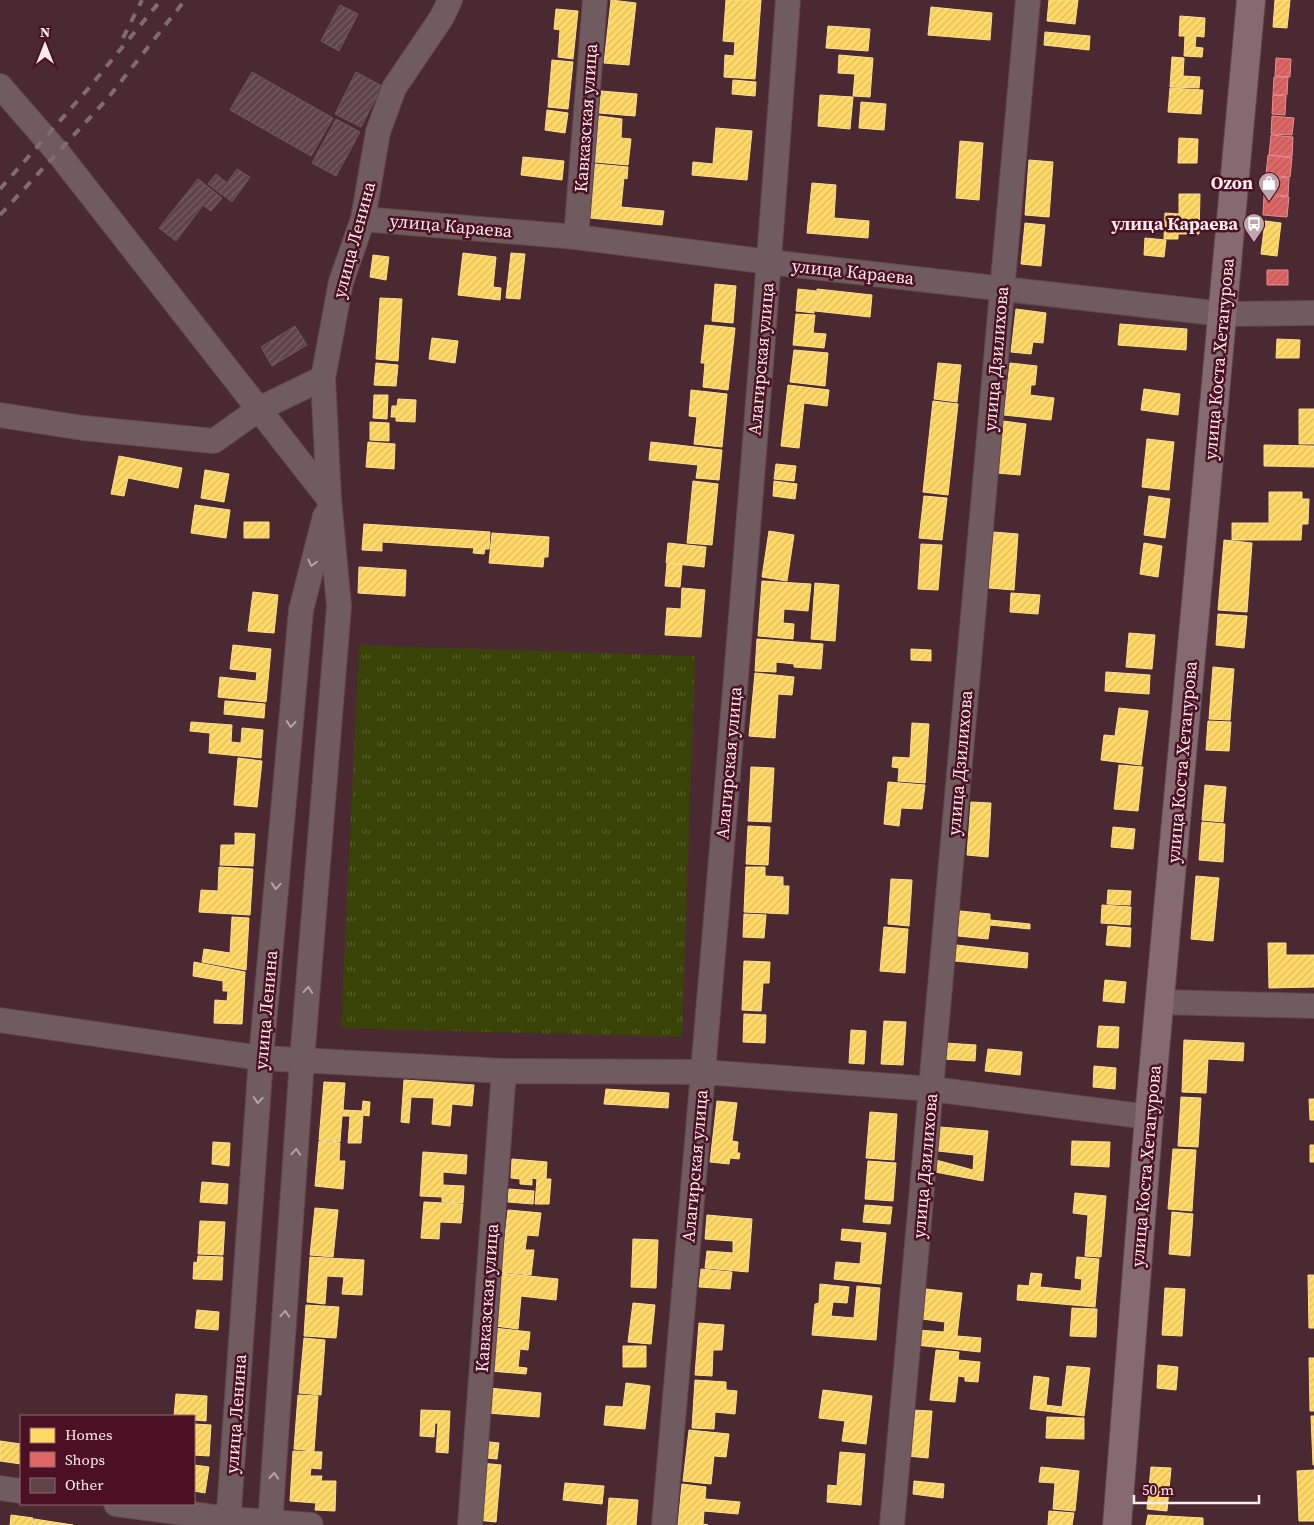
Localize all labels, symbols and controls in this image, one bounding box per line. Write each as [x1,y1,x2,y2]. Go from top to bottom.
north arrow [20,20,70,70]
text: N [40,22,50,42]
street label: Кавказская улица [568,42,603,193]
place label: Ozon [1211,170,1253,195]
shop icon: Ozon [1257,171,1281,202]
street label: улица Ленина [326,178,381,301]
street label: улица Караева [389,208,514,243]
place label: улица Караева [1110,211,1238,236]
bus stop icon: улица Караева [1242,212,1266,243]
street label: улица Караева [791,253,916,290]
street label: улица Коста Хетагурова [1197,256,1240,461]
street label: Алагирская улица [741,281,780,436]
street label: улица Дзилихова [977,284,1014,433]
one-way arrow [308,559,318,567]
street label: улица Коста Хетагурова [1160,659,1203,864]
street label: Алагирская улица [709,685,748,840]
street label: улица Дзилихова [941,688,978,837]
one-way arrow [285,720,296,728]
one-way arrow [271,882,282,890]
street label: улица Ленина [248,948,283,1071]
one-way arrow [302,986,313,994]
street label: улица Коста Хетагурова [1124,1063,1167,1268]
street label: Алагирская улица [675,1088,714,1243]
street label: улица Дзилихова [906,1091,943,1240]
one-way arrow [253,1096,264,1104]
one-way arrow [290,1148,301,1156]
street label: Кавказская улица [469,1222,504,1373]
one-way arrow [279,1310,290,1318]
street label: улица Ленина [219,1353,252,1475]
legend [20,1415,195,1505]
text: Homes [65,1424,112,1445]
text: Shops [65,1449,105,1470]
one-way arrow [268,1472,279,1480]
scale bar [1134,1472,1259,1504]
text: Other [65,1474,104,1495]
text: 50 m [1142,1479,1174,1500]

